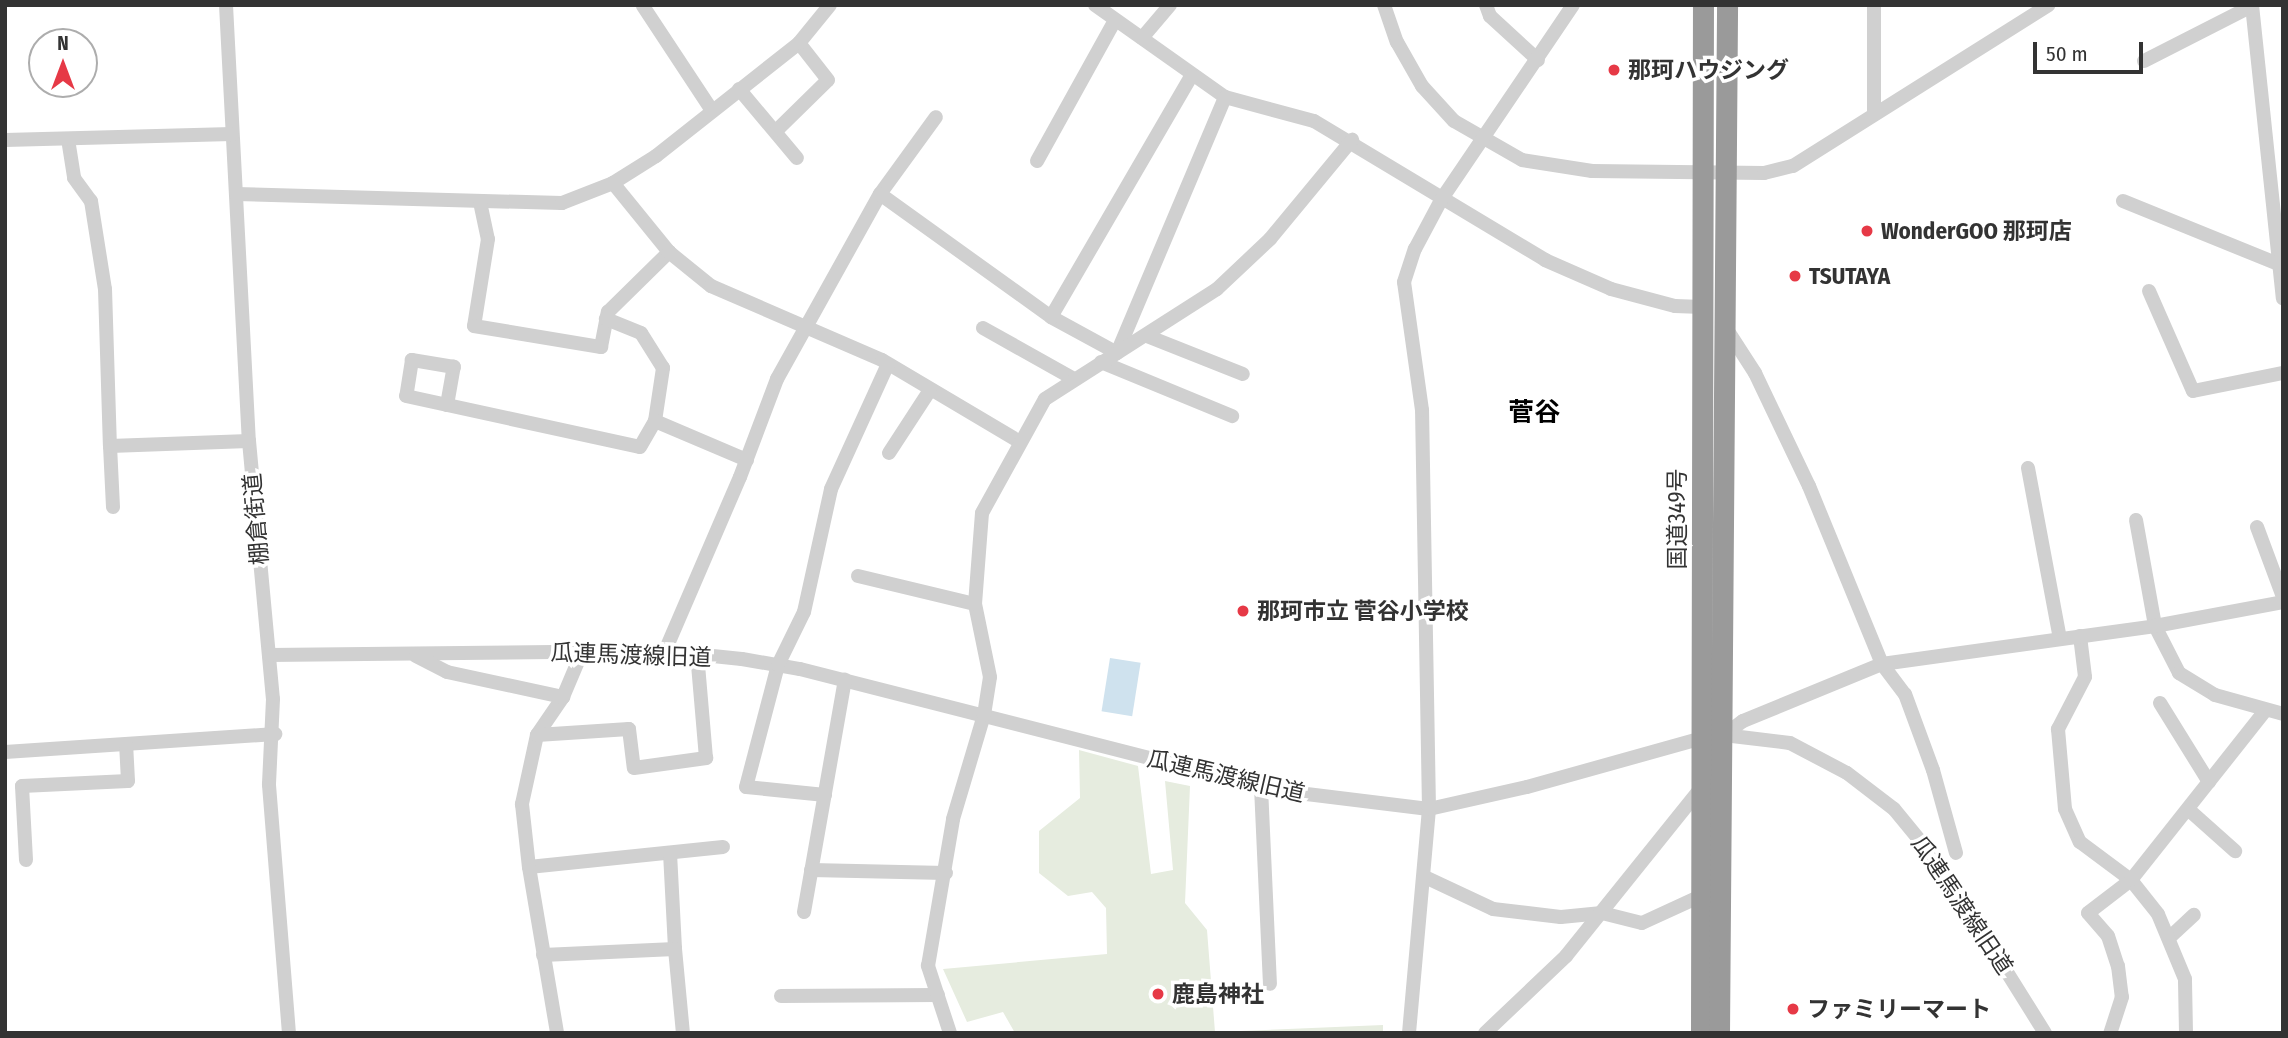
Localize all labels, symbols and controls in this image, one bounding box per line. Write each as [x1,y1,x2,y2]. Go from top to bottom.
north arrow [28,28,98,98]
scale bar [2036,28,2146,72]
text: N [57,32,69,55]
text: 50 m [2046,41,2088,67]
place label: 那珂ハウジング [1628,56,1789,84]
marker: 那珂ハウジング [1606,62,1622,78]
place label: WonderGOO 那珂店 [1881,217,2072,245]
marker: WonderGOO 那珂店 [1859,223,1875,239]
place label: TSUTAYA [1809,262,1890,290]
marker: TSUTAYA [1787,268,1803,284]
district label: 菅谷 [1508,397,1560,429]
street label: 国道349号 [1663,468,1691,570]
street label: 棚倉街道 [238,472,274,566]
place label: 那珂市立 菅谷小学校 [1257,597,1469,625]
marker: 那珂市立 菅谷小学校 [1235,603,1251,619]
street label: 瓜連馬渡線旧道 [550,638,712,672]
street label: 瓜連馬渡線旧道 [1144,744,1308,808]
street label: 瓜連馬渡線旧道 [1906,831,2018,979]
place label: 鹿島神社 [1172,980,1264,1008]
marker: 鹿島神社 [1150,986,1166,1002]
place label: ファミリーマート [1807,995,1991,1023]
marker: ファミリーマート [1785,1001,1801,1017]

